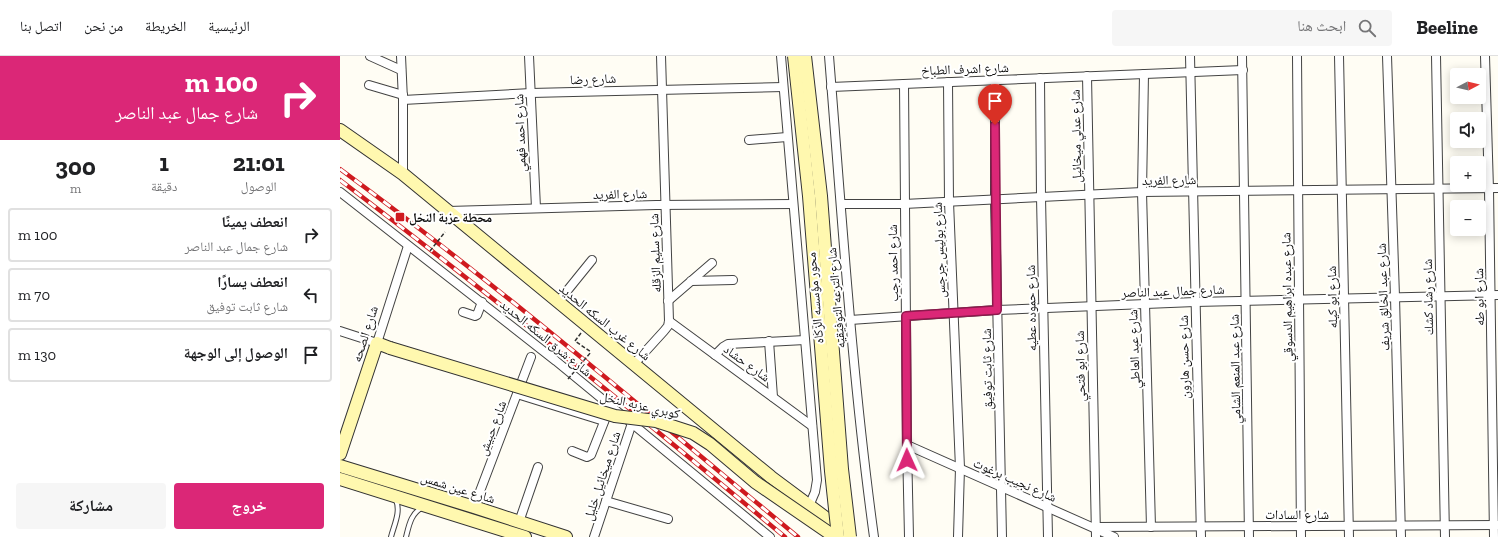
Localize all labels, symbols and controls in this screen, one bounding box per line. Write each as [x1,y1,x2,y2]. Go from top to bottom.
search box [1112,10,1392,46]
text: Beeline [1416,16,1478,39]
text: ابحث هنا [1297,17,1346,35]
icon: search [1356,17,1378,39]
text: اتصل بنا [20,18,62,35]
text: من نحن [84,18,123,35]
text: الخريطة [145,18,186,35]
text: الرئيسية [208,18,250,35]
street label: شارع اشرف الطباخ [921,60,1009,80]
text: 100 m [185,66,258,99]
north arrow [1450,68,1486,104]
map controls [1450,68,1486,236]
street label: شارع رضا [570,71,616,89]
icon: right [272,72,324,124]
pin [978,84,1012,125]
street label: شارع عدلي ميخائيل [1068,89,1088,183]
icon: arrive [984,90,1006,112]
street label: شارع احمد فهمي [511,94,532,172]
text: شارع جمال عبد الناصر [115,102,258,124]
button: sound [1450,112,1486,148]
text: 1 [159,148,169,177]
text: 21:01 [233,148,285,177]
text: 300 [55,152,96,181]
button: + [1450,156,1486,192]
street label: شارع الفريد [1142,172,1196,190]
text: دقيقة [151,179,177,194]
text: الوصول [241,179,277,194]
text: m [70,181,81,196]
street label: شارع الفريد [593,186,647,204]
button: − [1450,200,1486,236]
street label: شارع بوليس جرجس [930,202,950,298]
place label: محطة عزبة النخل [409,210,492,226]
marker: محطة عزبة النخل [394,211,406,223]
text: انعطف يمينًا [222,213,288,231]
street label: شارع سليم الزقله [646,213,666,293]
icon: right [300,224,322,246]
street label: شارع احمد رجب [885,224,903,302]
text: 100 m [18,226,57,244]
street label: شارع عبده ابراهيم الدسوقي [1278,232,1299,362]
text: شارع جمال عبد الناصر [185,239,288,254]
street label: شارع عبد الخالق شريف [1374,243,1394,351]
street label: شارع الترعه التوفيقيه [824,247,850,349]
street label: محور مؤسسه الزكاه [804,251,827,344]
street label: شارع رشاد كشك [1420,259,1438,335]
street label: شارع حموده عطيه [1023,265,1041,351]
street label: شارع ابو كيله [1324,266,1342,328]
street label: شارع ابو طه [1471,268,1489,326]
text: انعطف يسارًا [217,273,288,291]
street label: شارع غرب السكه الحديد [555,281,654,365]
street label: شارع جمال عبد الناصر [1120,282,1225,302]
icon: left [300,284,322,306]
text: 70 m [18,286,50,304]
street label: شارع شرق السكه الحديد [496,296,595,381]
text: شارع ثابت توفيق [206,299,288,314]
street label: شارع الصحه [349,304,383,365]
street label: شارع عبد العاطي [1125,309,1146,389]
street label: شارع عبد المنعم الشامي [1227,314,1247,424]
street label: شارع حسن هارون [1176,315,1194,399]
street label: شارع ثابت توفيق [979,328,997,410]
street label: شارع ابو فتحي [1072,330,1091,402]
street label: شارع حشاد [720,341,773,386]
text: الوصول إلى الوجهة [184,344,288,362]
icon: arrive [300,344,322,366]
text: 130 m [18,346,56,364]
street label: كوبري عزبه النخل [598,389,682,425]
street label: شارع حبيش [475,398,511,458]
street label: شارع ميخائيل خليل [581,429,625,523]
position arrow [886,439,928,481]
street label: شارع نجيب برغوث [970,455,1059,507]
street label: شارع عين شمس [419,470,497,508]
button: مشاركة [16,483,166,529]
button: خروج [174,483,324,529]
street label: شارع السادات [1265,507,1329,524]

